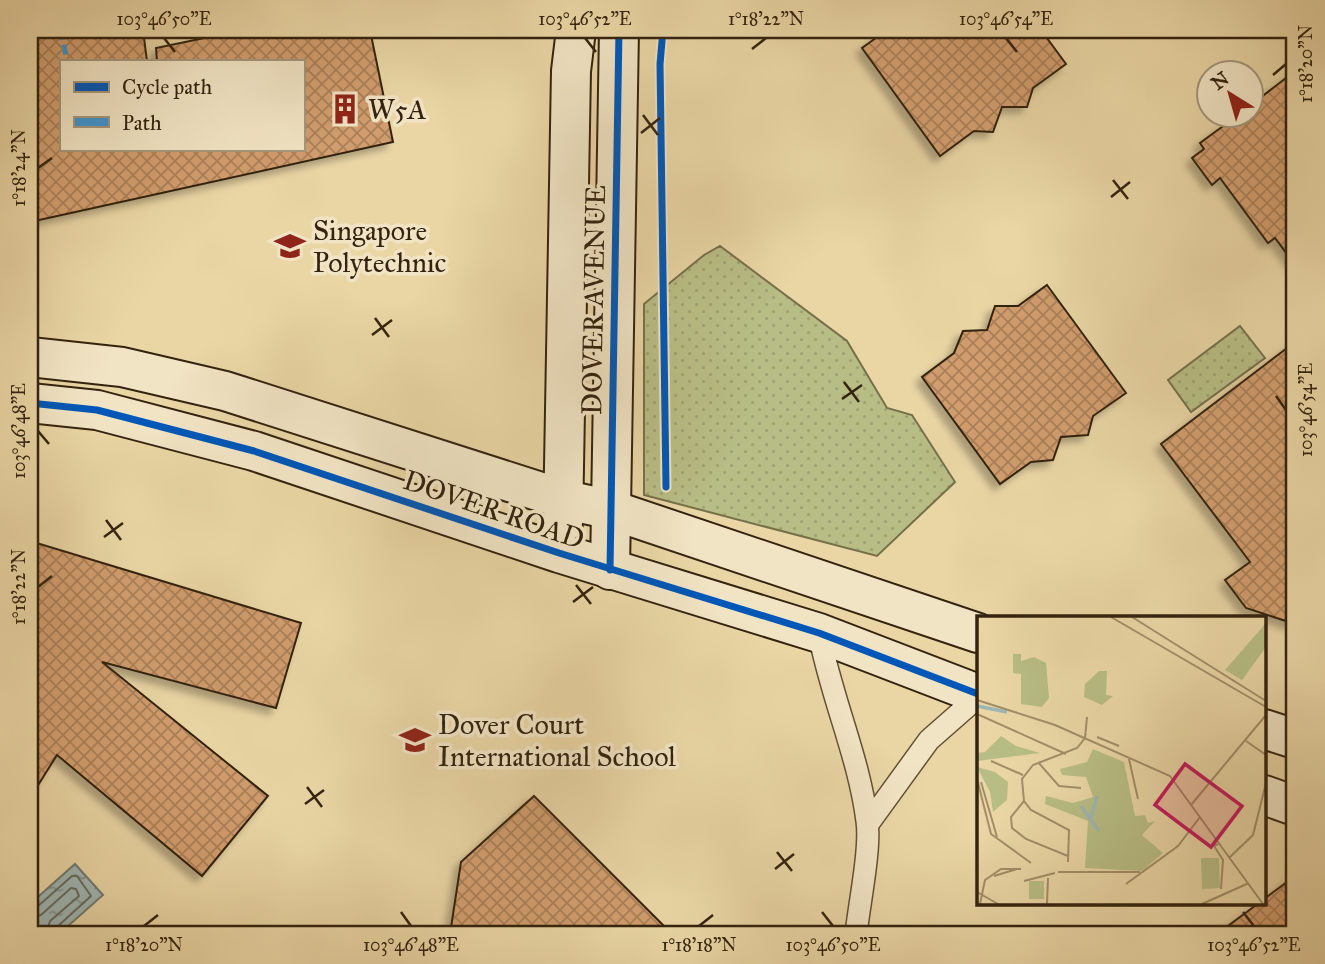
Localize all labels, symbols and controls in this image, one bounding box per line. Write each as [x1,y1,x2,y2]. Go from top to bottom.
text: 103°46'50"E [116,8,212,30]
text: 103°46'52"E [538,8,632,30]
text: 1°18'22"N [728,8,804,30]
text: 103°46'54"E [959,8,1053,30]
text: 1°18'20"N [1295,25,1317,103]
legend [60,60,304,150]
north arrow [1196,60,1266,130]
text: N [1207,67,1233,95]
text: Cycle path [122,74,213,100]
building icon: W5A [328,92,362,126]
place label: W5A [368,92,427,127]
text: Path [122,110,162,136]
text: 1°18'24"N [8,129,30,207]
street label: DOVER AVENUE [574,185,613,415]
place label: Singapore Polytechnic [313,213,446,280]
school or university icon: Singapore Polytechnic [273,229,307,263]
text: 103°46'54"E [1295,363,1317,457]
text: 103°46'48"E [8,383,30,479]
street label: DOVER ROAD [399,462,589,557]
text: 1°18'22"N [8,549,30,625]
inset map [977,616,1266,904]
place label: Dover Court International School [438,707,676,774]
school or university icon: Dover Court International School [398,723,432,757]
text: 1°18'20"N [105,934,183,956]
text: 103°46'48"E [363,934,459,956]
text: 1°18'18"N [661,934,737,956]
text: 103°46'50"E [785,934,881,956]
text: 103°46'52"E [1207,934,1301,956]

